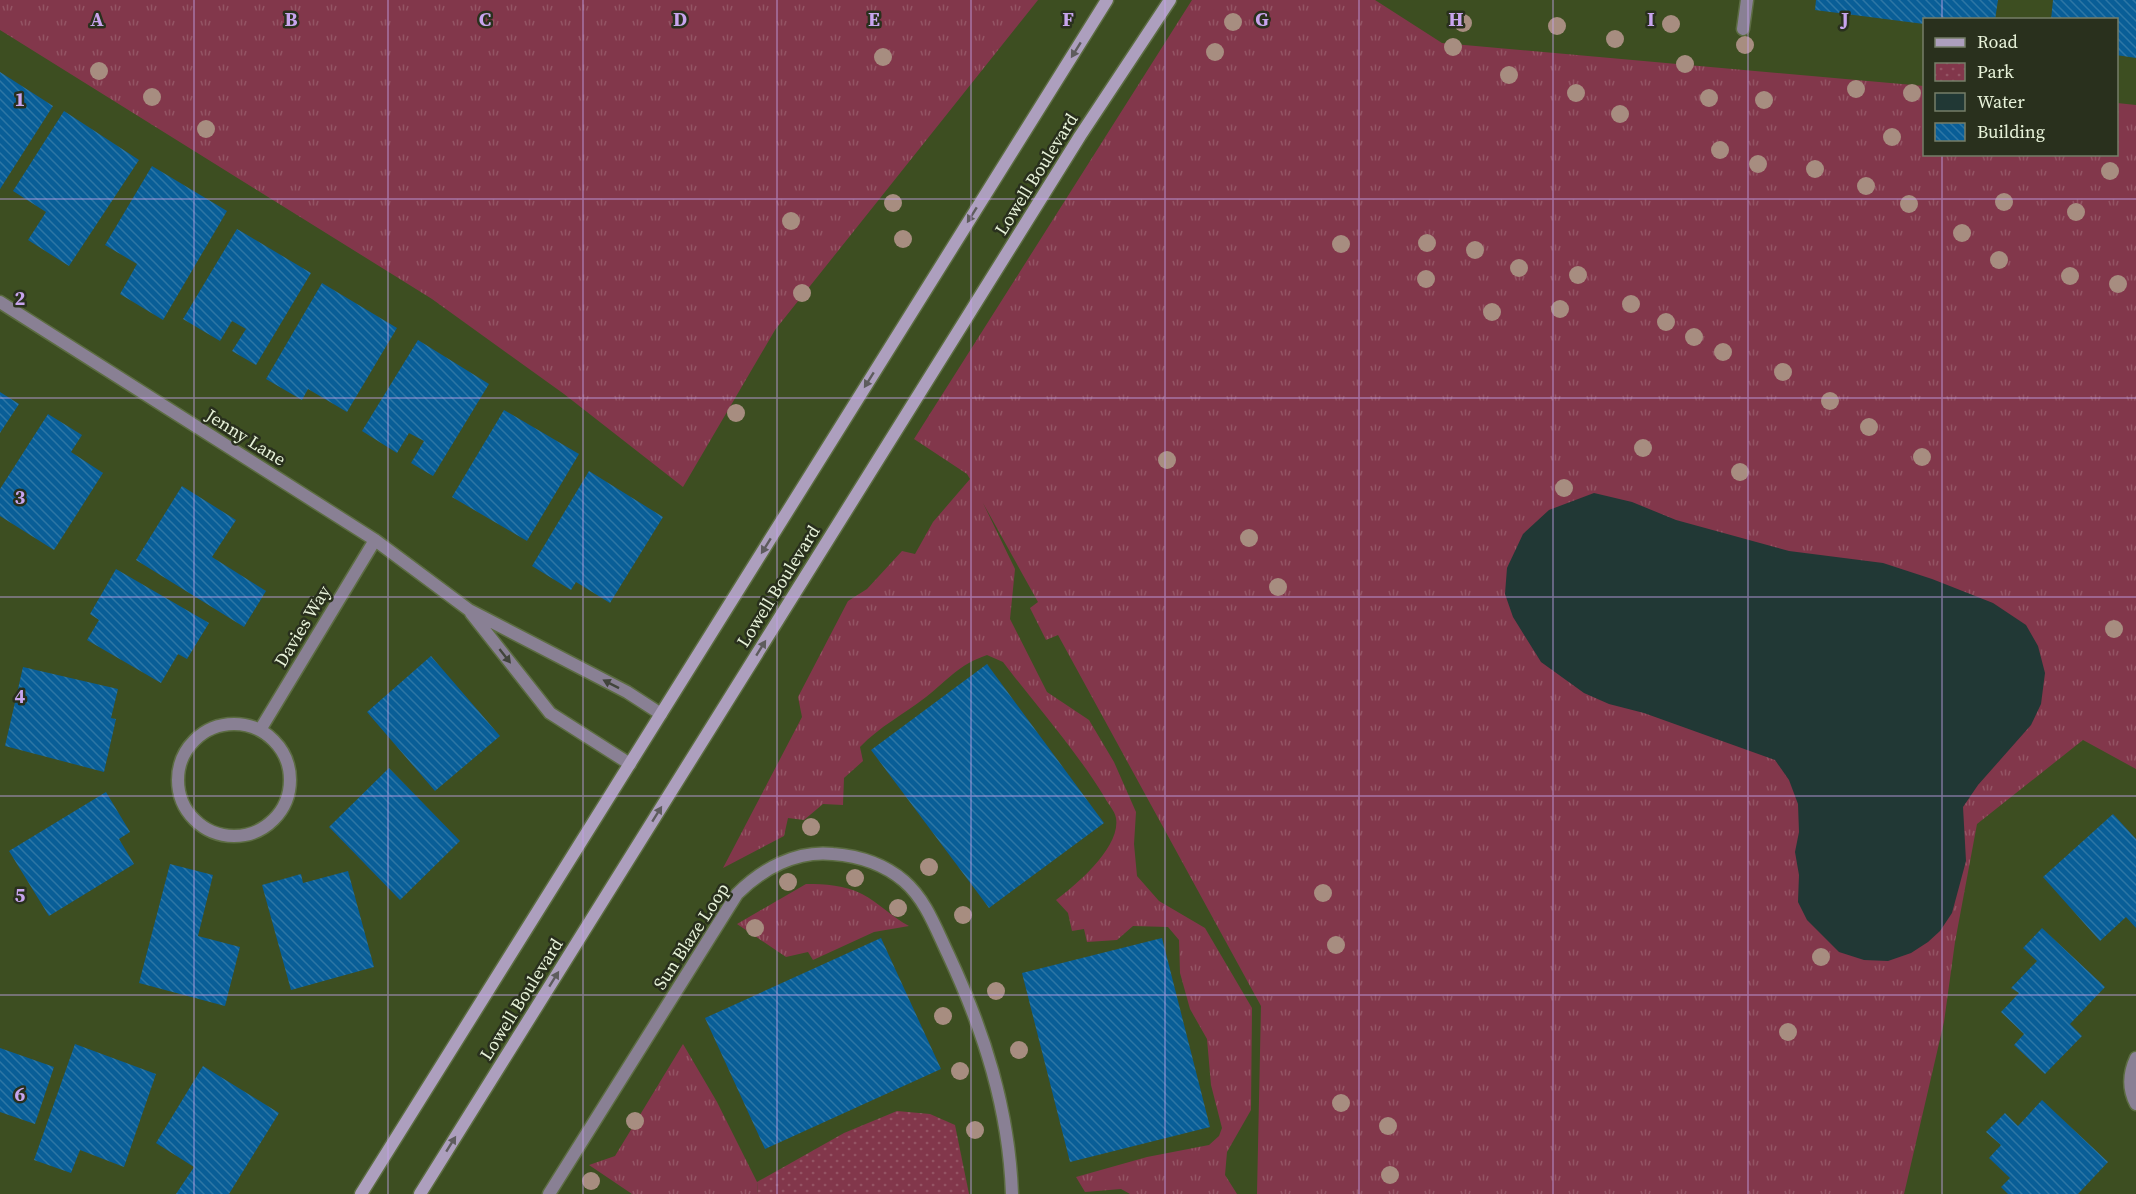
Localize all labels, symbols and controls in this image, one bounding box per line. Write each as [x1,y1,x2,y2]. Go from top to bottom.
text: A [90,5,104,33]
text: B [284,5,298,33]
text: C [479,5,491,33]
text: D [673,5,687,33]
text: E [868,5,880,33]
text: F [1062,5,1074,33]
text: G [1255,5,1269,33]
text: H [1448,5,1464,33]
text: I [1647,5,1655,33]
text: J [1839,5,1849,33]
legend [1923,18,2118,156]
text: Road [1977,29,2018,54]
one-way arrow [1070,42,1081,58]
text: Park [1977,59,2014,84]
text: 1 [15,85,25,113]
text: Water [1977,89,2025,114]
street label: Lowell Boulevard [988,108,1084,240]
text: Building [1977,119,2045,144]
one-way arrow [967,207,978,223]
text: 2 [15,284,26,312]
one-way arrow [864,372,875,388]
street label: Jenny Lane [200,402,291,471]
text: 3 [15,483,26,511]
street label: Lowell Boulevard [730,520,826,652]
one-way arrow [760,538,771,554]
street label: Davies Way [268,580,337,671]
one-way arrow [755,640,766,656]
one-way arrow [498,648,511,664]
one-way arrow [602,679,619,689]
text: 4 [15,682,26,710]
one-way arrow [652,805,663,822]
street label: Sun Blaze Loop [647,878,735,994]
text: 5 [15,881,26,909]
street label: Lowell Boulevard [473,933,569,1065]
one-way arrow [549,971,560,987]
text: 6 [15,1080,26,1108]
one-way arrow [445,1136,456,1152]

